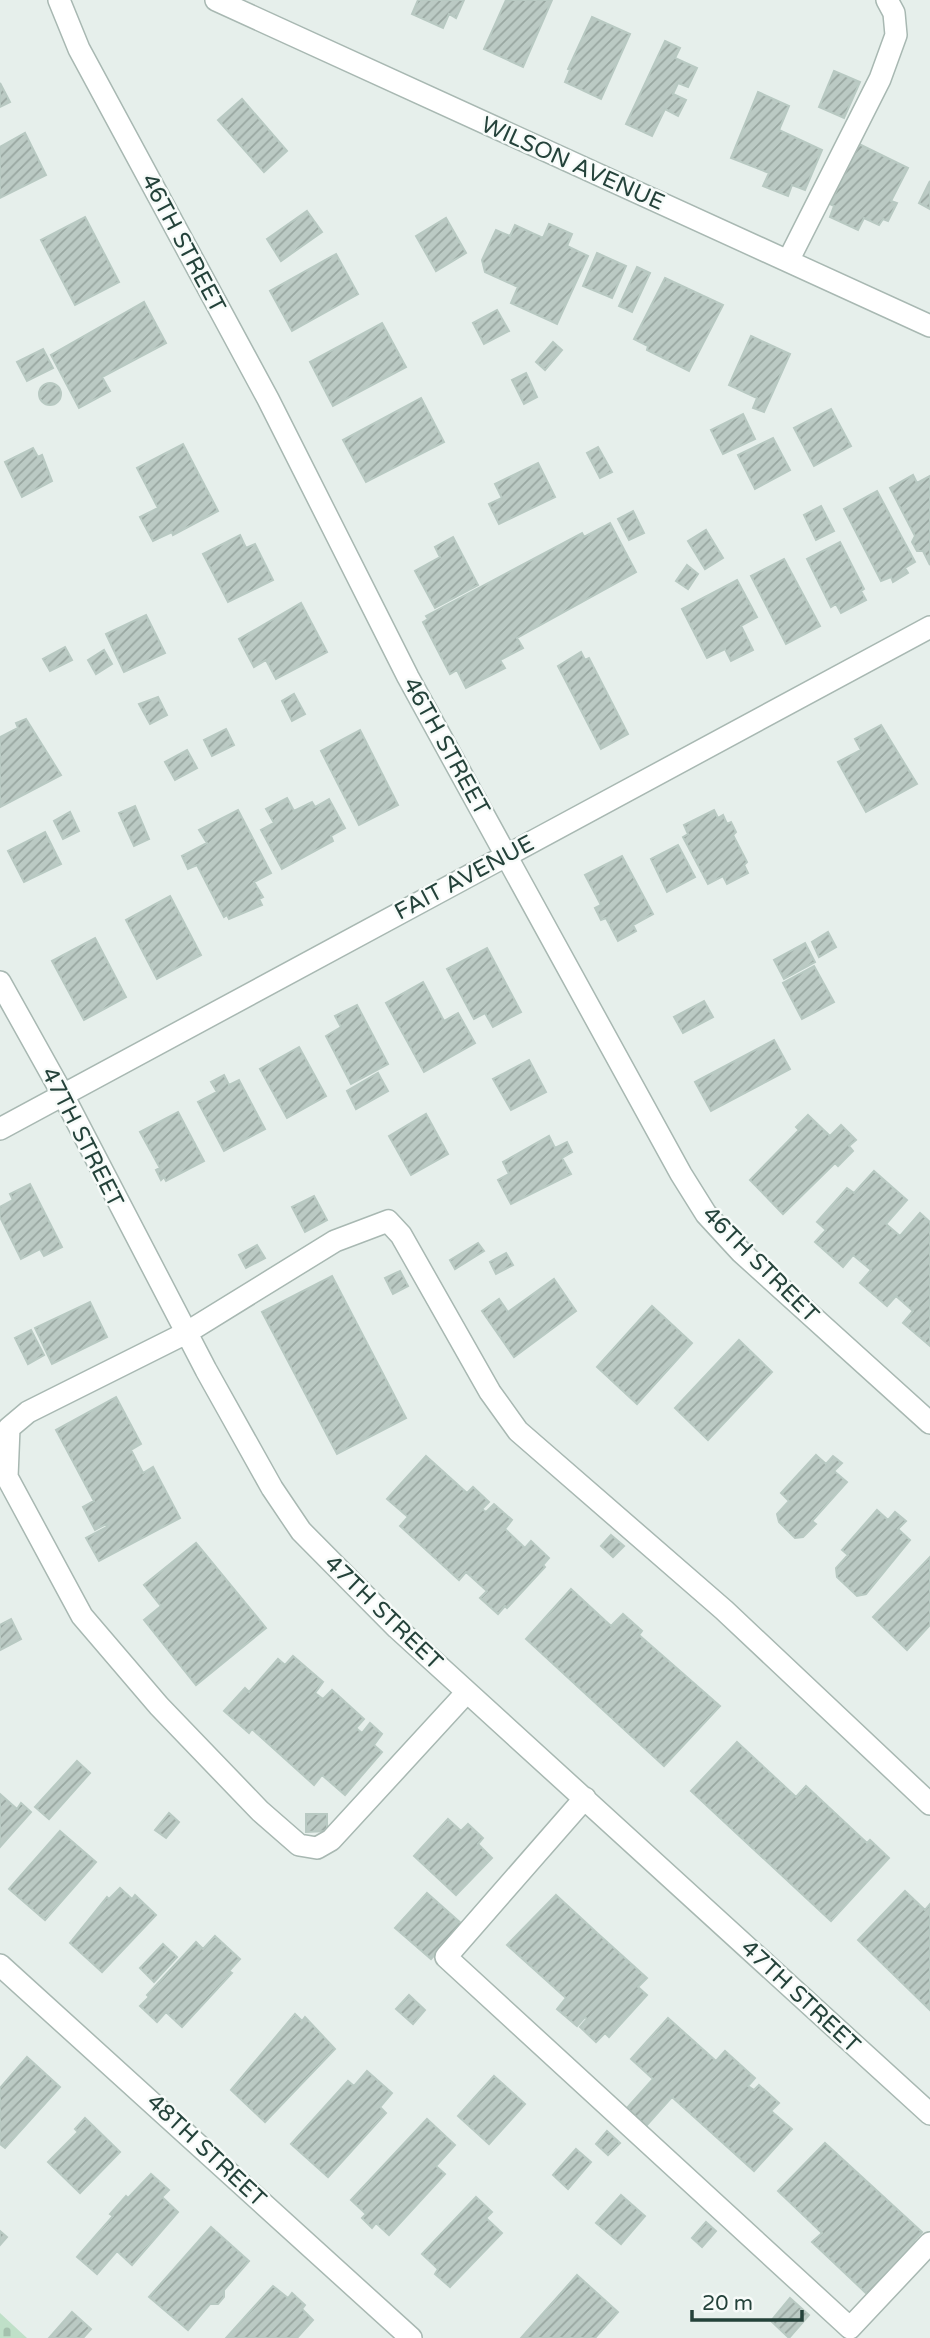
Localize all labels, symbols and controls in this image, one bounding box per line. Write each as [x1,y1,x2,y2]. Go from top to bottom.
street label: WILSON AVENUE [477,111,669,217]
street label: 46TH STREET [135,169,231,318]
street label: 46TH STREET [397,673,496,820]
street label: FAIT AVENUE [390,829,539,926]
street label: 47TH STREET [35,1063,129,1212]
street label: 46TH STREET [696,1201,824,1329]
street label: 47TH STREET [318,1549,448,1676]
street label: 47TH STREET [735,1934,866,2059]
street label: 48TH STREET [141,2088,272,2213]
scale bar [692,2278,802,2322]
text: 20 m [702,2291,753,2316]

